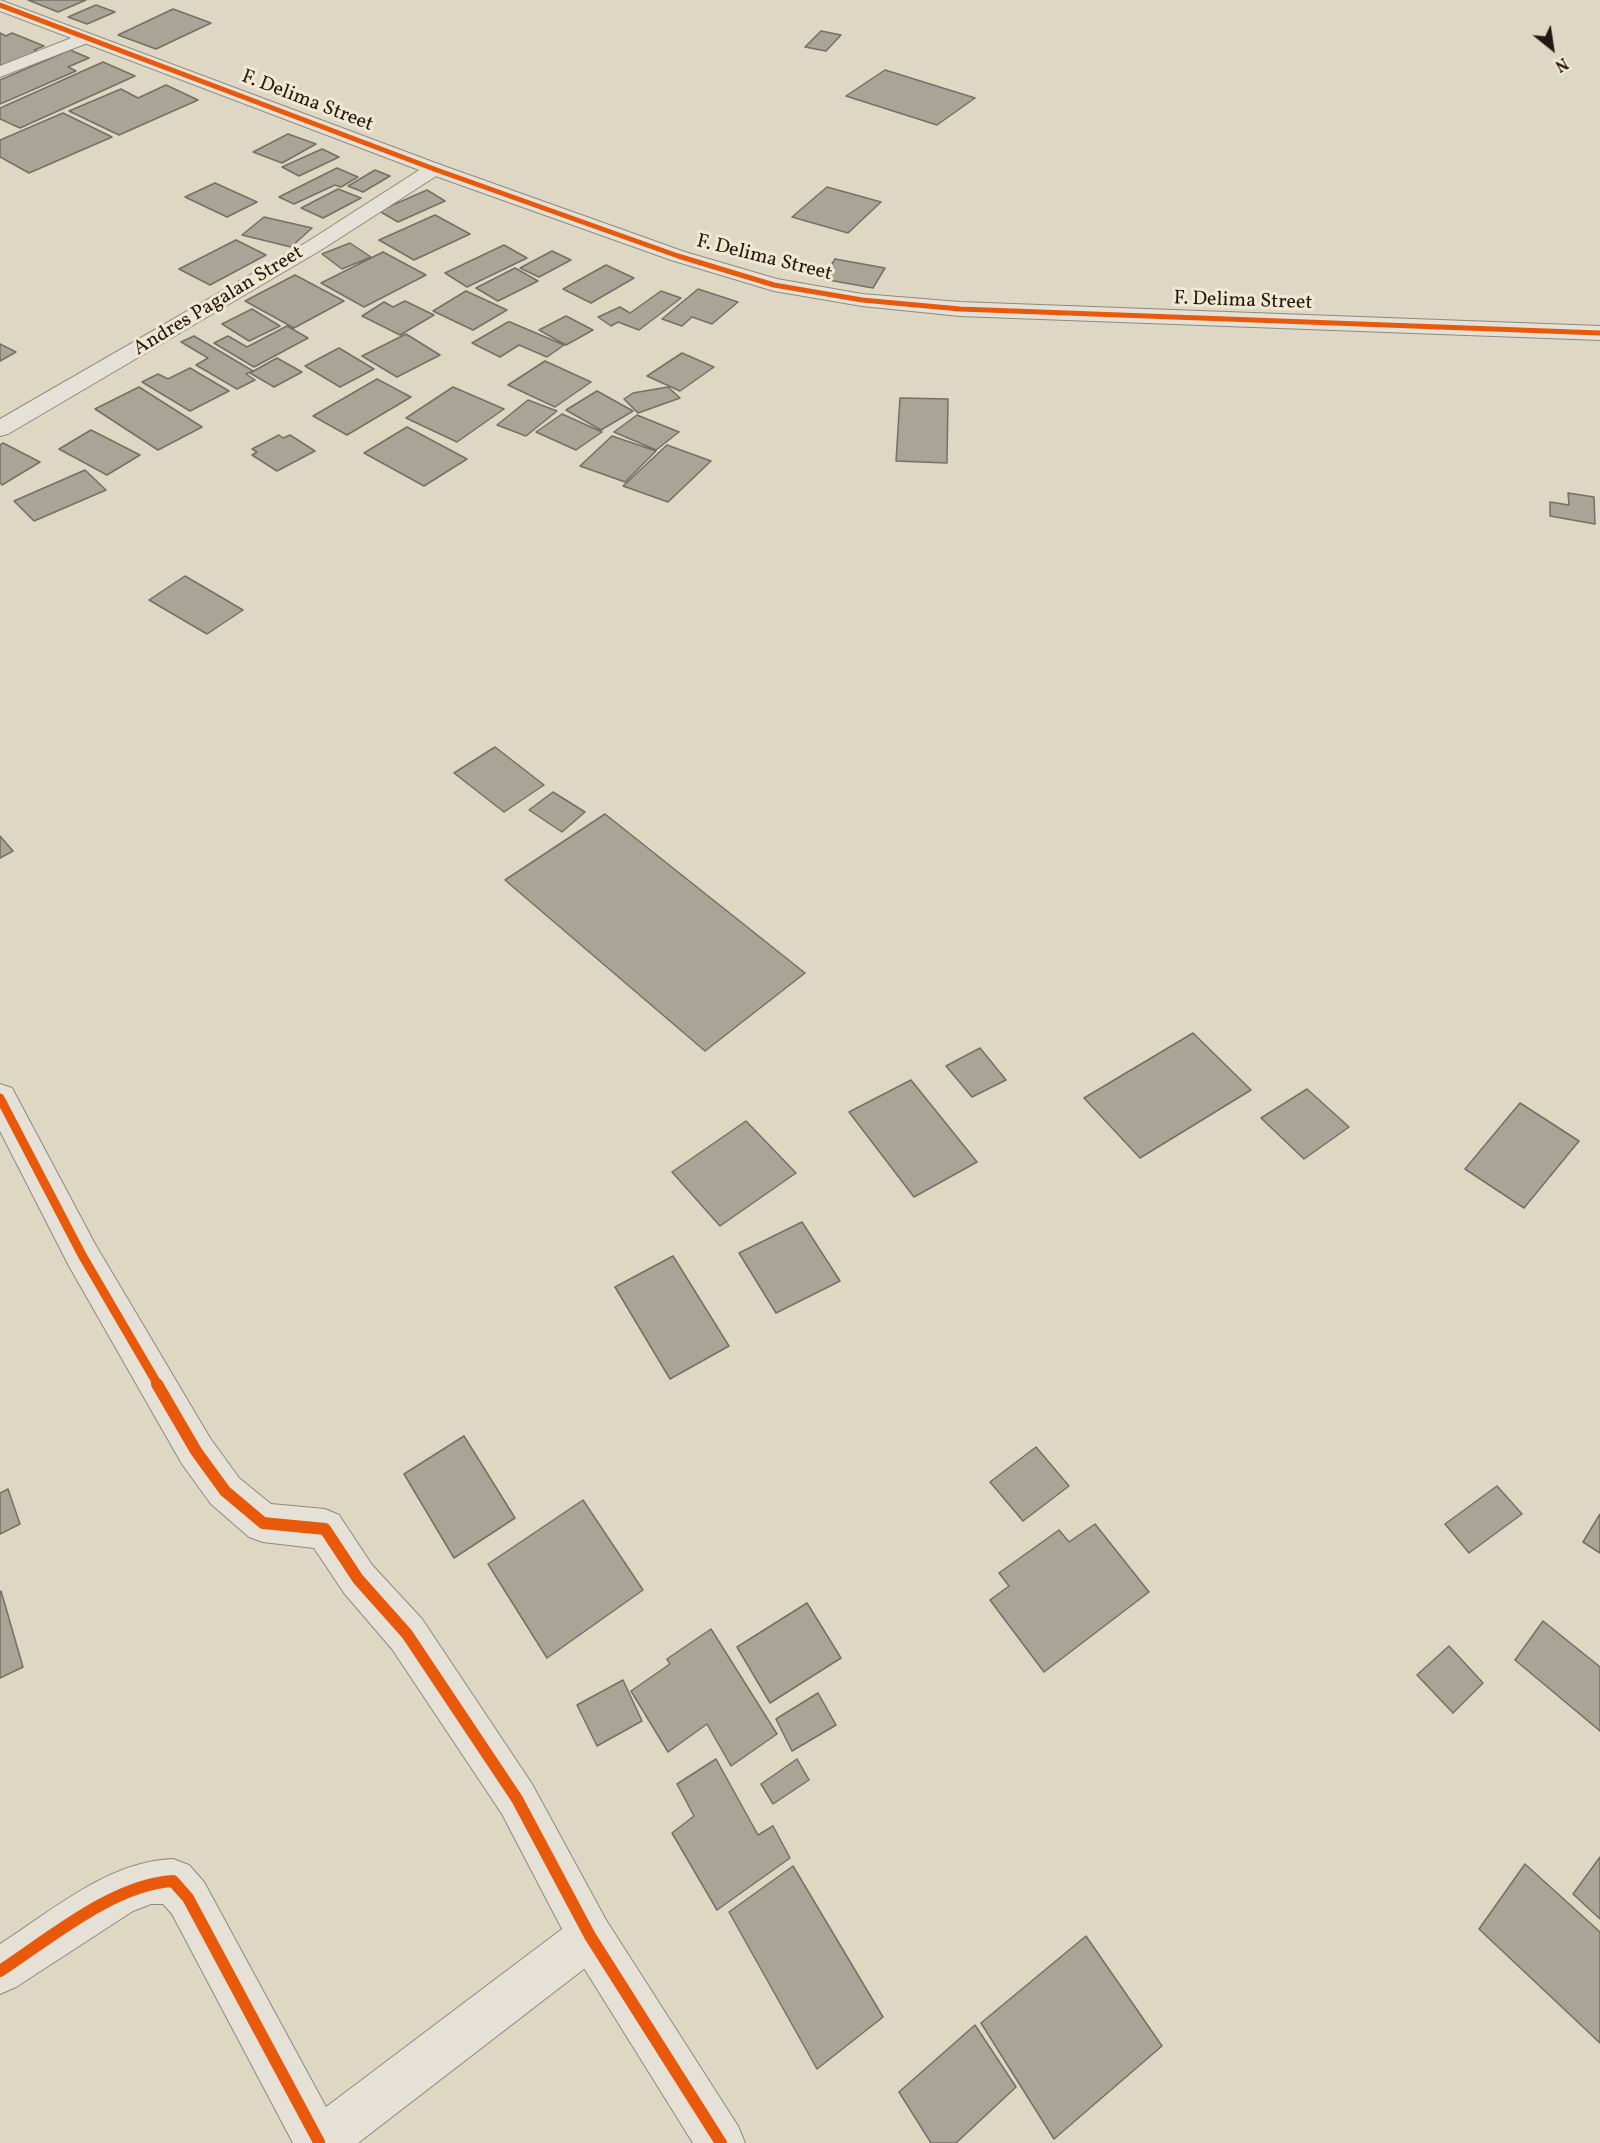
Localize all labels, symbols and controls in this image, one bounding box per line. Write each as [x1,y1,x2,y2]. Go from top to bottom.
north arrow [1522,18,1582,78]
text: N [1550,51,1572,76]
street label: F. Delima Street [238,66,376,138]
street label: F. Delima Street [694,231,834,287]
street label: Andres Pagalan Street [130,242,308,362]
street label: F. Delima Street [1173,288,1313,316]

